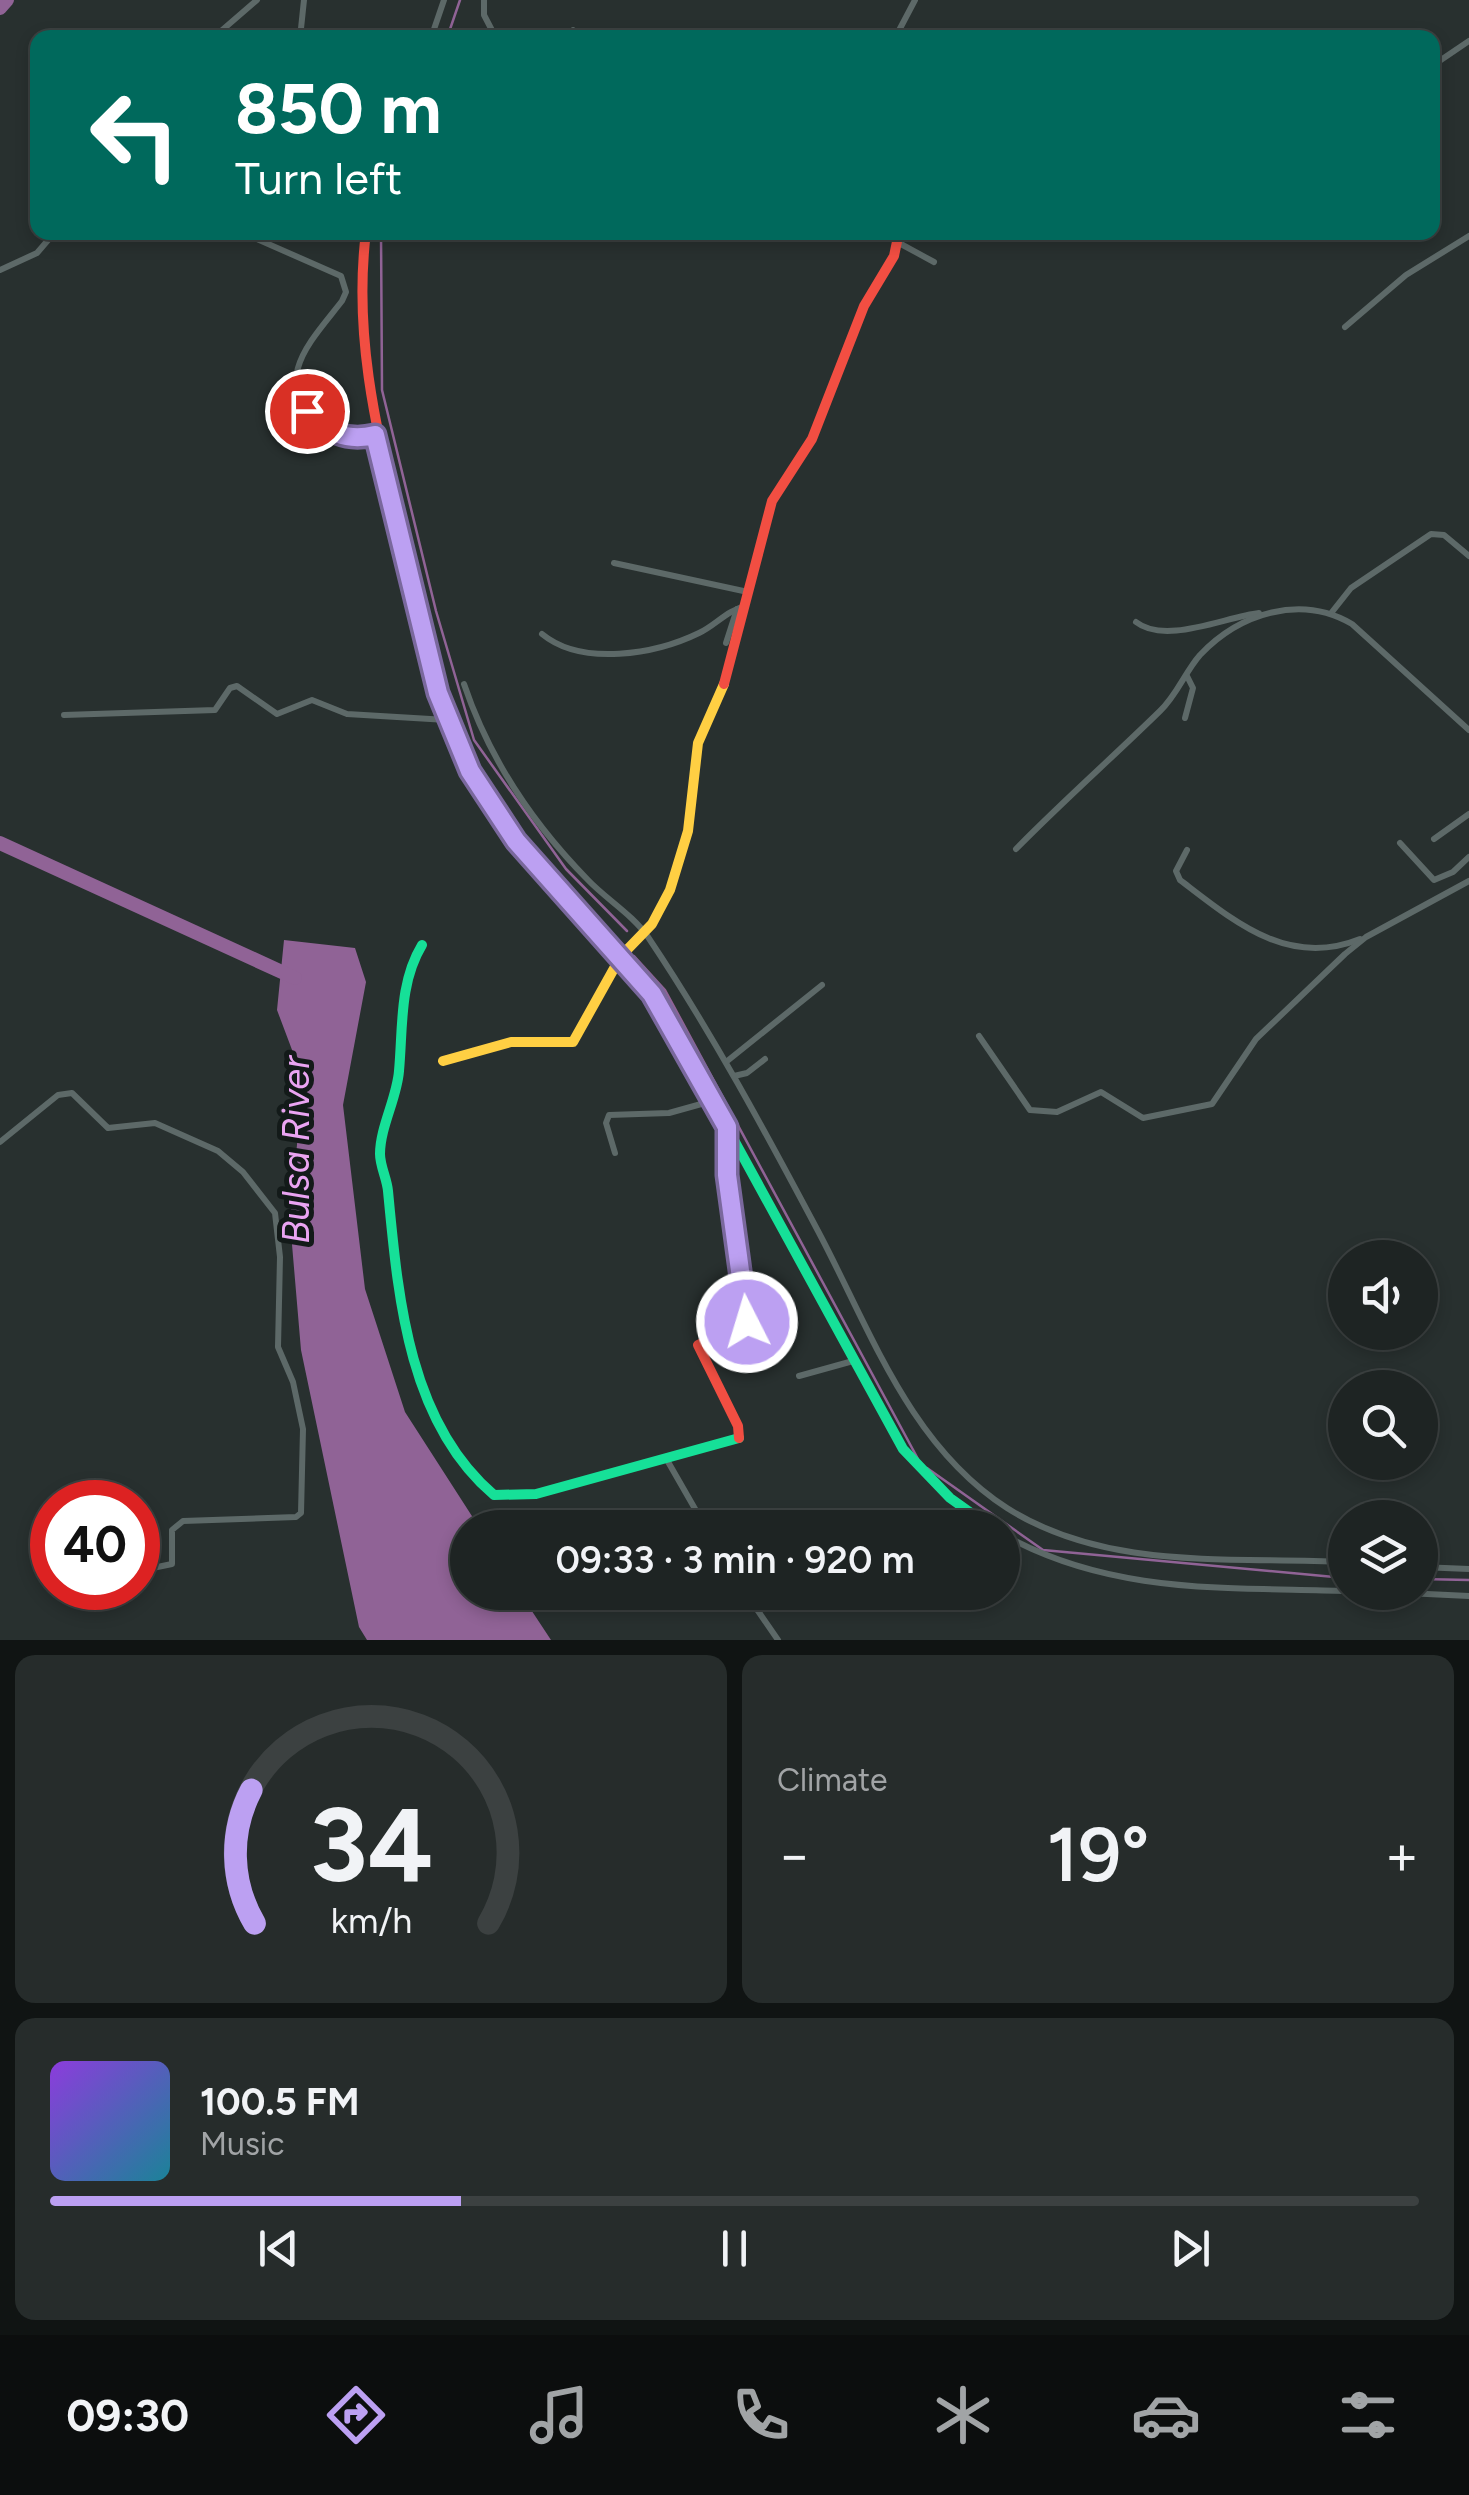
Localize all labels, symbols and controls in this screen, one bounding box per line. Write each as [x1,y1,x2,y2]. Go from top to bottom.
text: 850 m [235,66,442,151]
icon: left [70,70,200,200]
text: Turn left [235,151,402,205]
pin [265,369,350,454]
icon: arrive [280,384,335,439]
water label: Bulsa River [273,1055,319,1244]
map controls [1328,1240,1438,1610]
button: sound [1328,1240,1438,1350]
position arrow [695,1270,799,1374]
button: search [1328,1370,1438,1480]
speed limit sign: 40 [30,1480,160,1610]
button: layers [1328,1500,1438,1610]
text: 09:33 · 3 min · 920 m [555,1537,915,1583]
text: Climate [777,1761,888,1799]
text: 34 [309,1782,433,1907]
text: 19° [1047,1810,1149,1900]
text: − [777,1822,811,1888]
text: + [1385,1822,1419,1888]
text: km/h [330,1899,412,1942]
text: 100.5 FM [200,2079,359,2125]
text: Music [200,2125,285,2163]
icon: previous [251,2221,306,2276]
icon: pause [707,2221,762,2276]
icon: next [1163,2221,1218,2276]
icon: directions [321,2380,391,2450]
icon: music [524,2380,594,2450]
icon: phone [726,2380,796,2450]
icon: climate [928,2380,998,2450]
icon: car [1131,2380,1201,2450]
icon: filters [1333,2380,1403,2450]
text: 09:30 [66,2388,189,2442]

